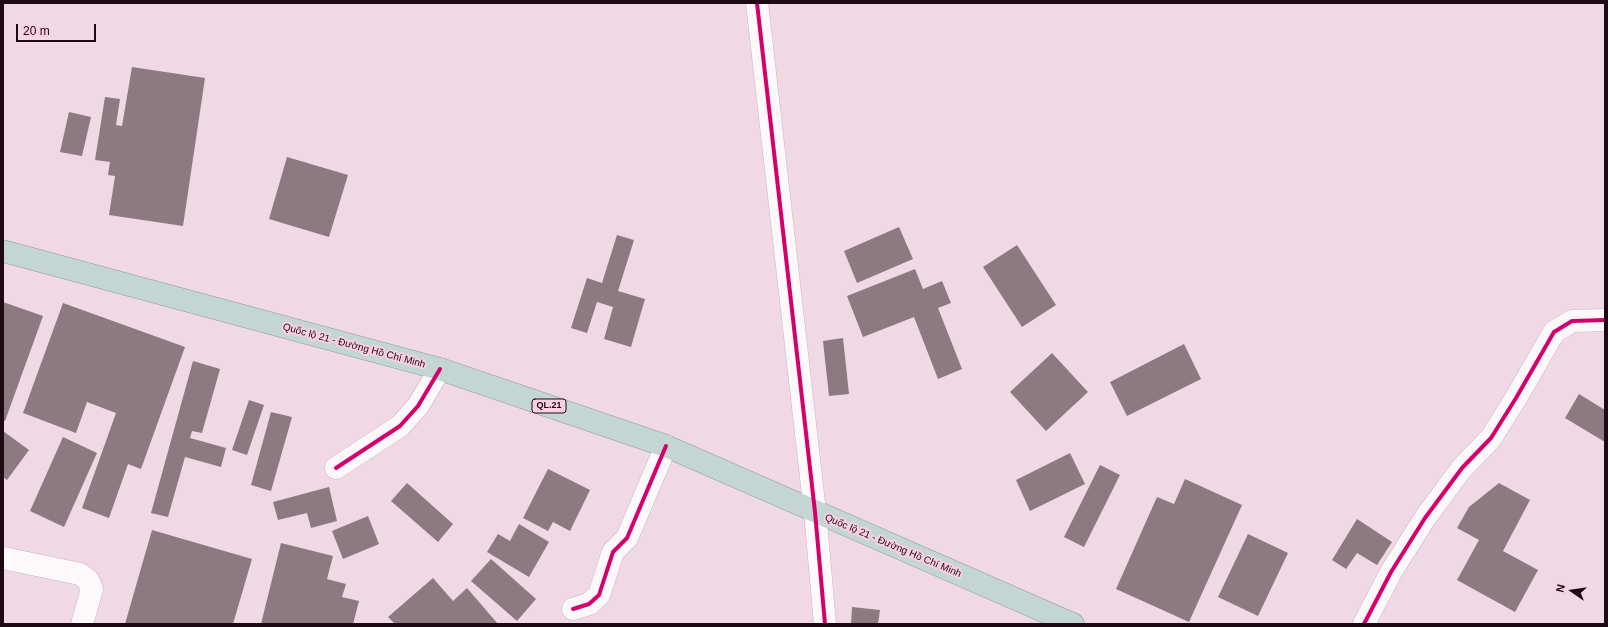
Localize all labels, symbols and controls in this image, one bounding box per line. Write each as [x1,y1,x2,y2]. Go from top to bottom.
scale bar [18,16,98,42]
text: 20 m [23,24,50,38]
street label: Quốc lộ 21 - Đường Hồ Chí Minh [281,321,427,371]
road number: QL.21 [532,399,566,413]
street label: Quốc lộ 21 - Đường Hồ Chí Minh [823,512,963,580]
north arrow [1552,571,1592,611]
text: N [1554,583,1567,594]

